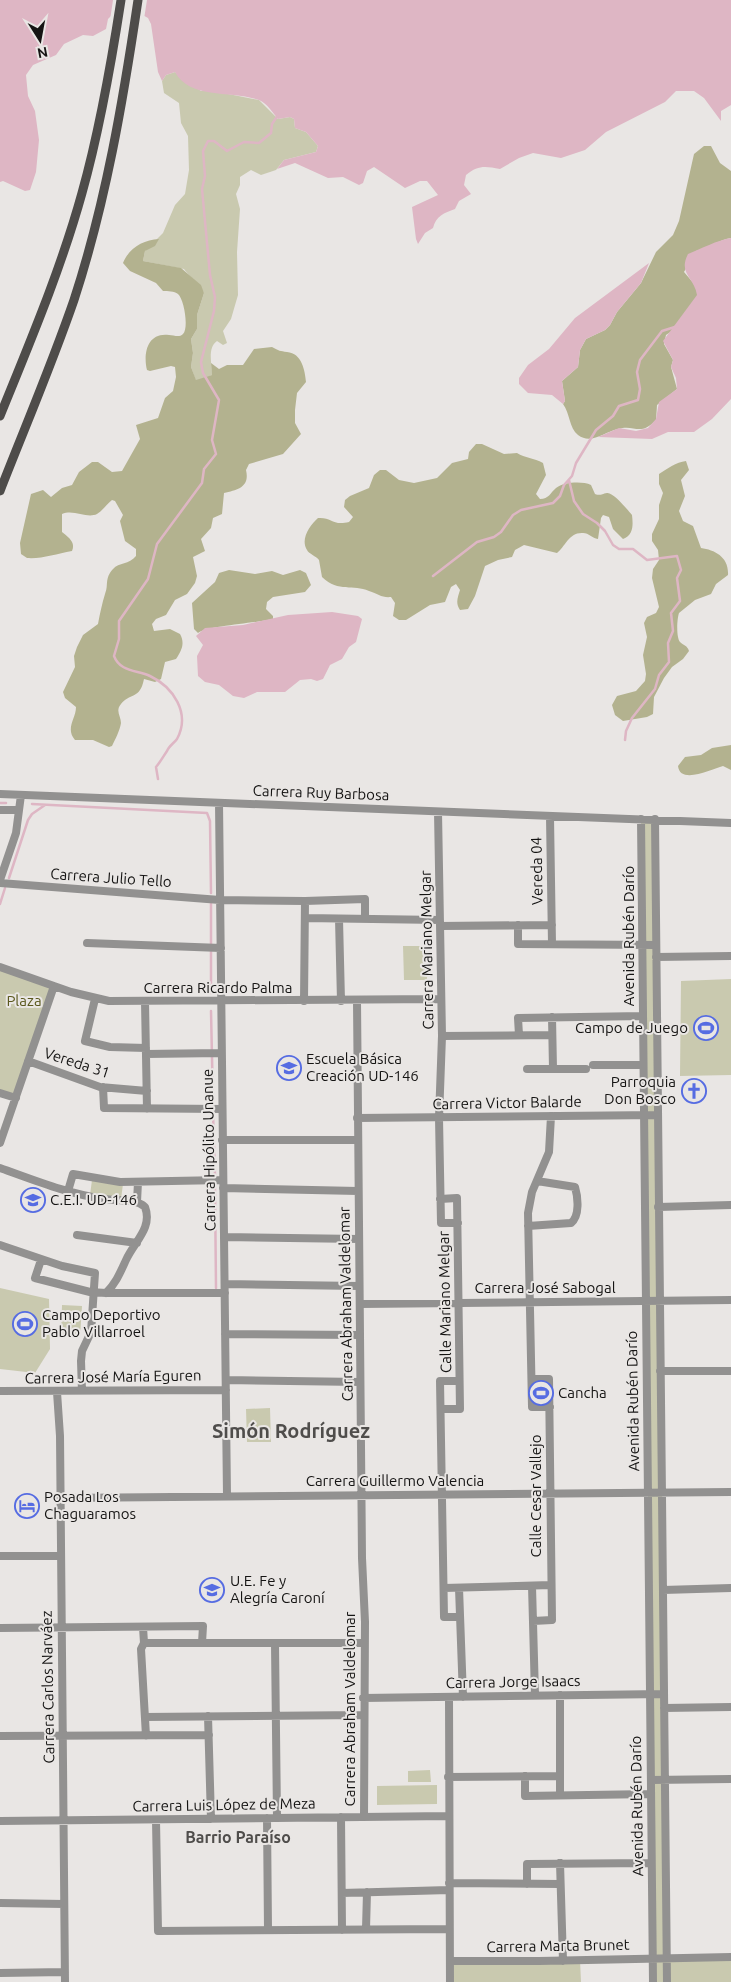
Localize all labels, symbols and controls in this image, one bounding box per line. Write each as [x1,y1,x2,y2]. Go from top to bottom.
north arrow [15,15,65,65]
text: N [36,44,49,62]
street label: Carrera Ruy Barbosa [252,782,390,803]
street label: Vereda 04 [527,837,546,905]
street label: Carrera Julio Tello [50,865,172,890]
street label: Avenida Rubén Darío [620,866,637,1006]
street label: Carrera Mariano Melgar [417,870,436,1030]
street label: Carrera Ricardo Palma [144,979,292,996]
park label: Plaza [6,992,42,1009]
sports icon: Campo de Juego [693,1015,719,1041]
place label: Campo de Juego [575,1019,688,1036]
street label: Vereda 31 [42,1044,112,1081]
place label: Escuela Básica Creación UD-146 [306,1050,419,1084]
school or university icon: Escuela Básica Creación UD-146 [276,1055,302,1081]
street label: Carrera Hipólito Unanue [199,1069,218,1231]
place label: Parroquia Don Bosco [604,1073,676,1107]
church icon: Parroquia Don Bosco [681,1078,707,1104]
street label: Carrera Victor Balarde [432,1093,582,1112]
school or university icon: C.E.I. UD-146 [20,1187,46,1213]
place label: C.E.I. UD-146 [50,1191,137,1208]
street label: Carrera Abraham Valdelomar [335,1206,356,1402]
street label: Calle Mariano Melgar [435,1230,454,1373]
street label: Carrera José Sabogal [474,1279,616,1296]
place label: Campo Deportivo Pablo Villarroel [42,1306,161,1340]
sports icon: Campo Deportivo Pablo Villarroel [12,1311,38,1337]
street label: Avenida Rubén Darío [623,1331,642,1471]
street label: Carrera José María Eguren [24,1366,202,1387]
sports icon: Cancha [528,1380,554,1406]
place label: Cancha [558,1384,607,1401]
district label: Simón Rodríguez [212,1419,370,1442]
street label: Calle Cesar Vallejo [527,1435,544,1557]
street label: Carrera Guillermo Valencia [306,1472,484,1489]
place label: Posada Los Chaguaramos [44,1488,136,1522]
hotel icon: Posada Los Chaguaramos [14,1493,40,1519]
place label: U.E. Fe y Alegría Caroní [230,1572,325,1606]
school or university icon: U.E. Fe y Alegría Caroní [199,1577,225,1603]
street label: Carrera Carlos Narváez [38,1610,57,1764]
street label: Carrera Abraham Valdelomar [341,1611,358,1806]
street label: Carrera Jorge Isaacs [445,1672,581,1691]
street label: Avenida Rubén Darío [627,1736,646,1876]
street label: Carrera Luis López de Meza [132,1794,316,1815]
district label: Barrio Paraíso [185,1828,291,1846]
street label: Carrera Marta Brunet [486,1936,630,1955]

